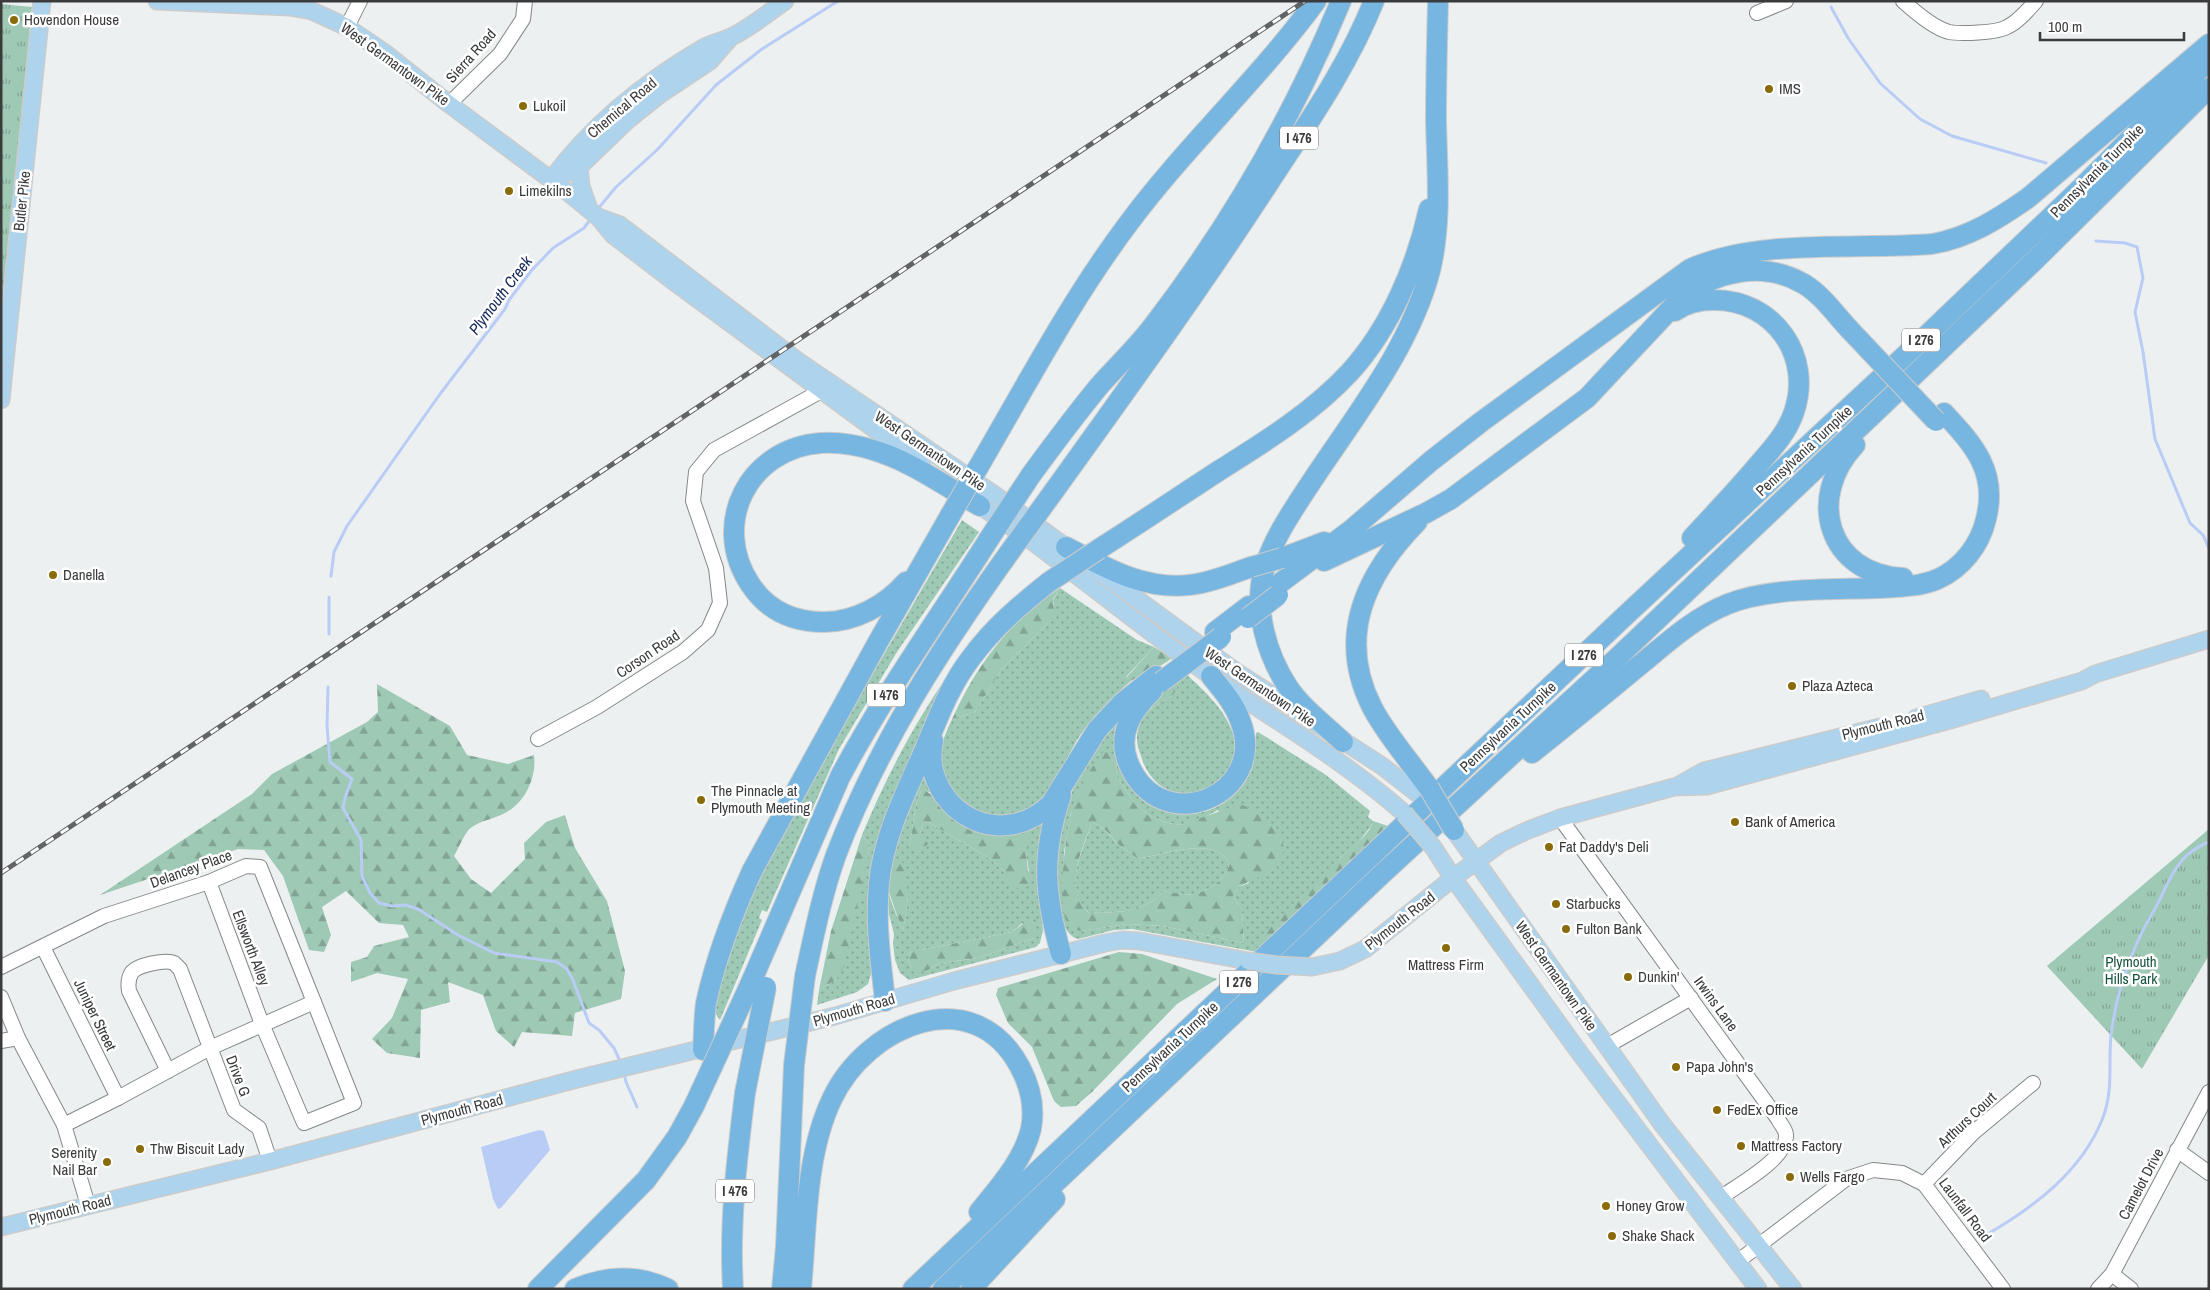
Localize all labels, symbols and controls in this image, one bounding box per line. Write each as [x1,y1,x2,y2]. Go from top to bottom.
place label: Hovendon House [24,9,119,30]
scale bar [2040,10,2184,42]
marker: Hovendon House [8,14,20,26]
text: 100 m [2048,16,2082,37]
street label: West Germantown Pike [337,17,454,110]
street label: Sierra Road [441,24,501,87]
street label: Chemical Road [582,72,661,143]
place label: IMS [1779,78,1801,99]
marker: IMS [1763,83,1775,95]
place label: Lukoil [533,95,566,116]
marker: Lukoil [517,100,529,112]
street label: Pennsylvania Turnpike [2045,119,2148,222]
road number: I 476 [1280,126,1318,150]
street label: Butler Pike [8,170,35,232]
place label: Limekilns [519,180,572,201]
marker: Limekilns [503,185,515,197]
water label: Plymouth Creek [463,251,537,339]
road number: I 276 [1902,328,1940,352]
street label: Pennsylvania Turnpike [1751,400,1856,501]
street label: West Germantown Pike [871,406,990,496]
place label: Danella [63,564,105,585]
marker: Danella [47,569,59,581]
street label: Corson Road [612,625,684,683]
street label: West Germantown Pike [1201,642,1320,732]
road number: I 276 [1565,644,1603,666]
place label: Plaza Azteca [1802,675,1873,696]
street label: Pennsylvania Turnpike [1455,676,1560,777]
marker: Plaza Azteca [1786,680,1798,692]
road number: I 476 [867,684,905,706]
street label: Plymouth Road [1840,704,1926,745]
place label: The Pinnacle at Plymouth Meeting [711,780,810,818]
marker: The Pinnacle at Plymouth Meeting [695,794,707,806]
place label: Bank of America [1745,811,1835,832]
marker: Bank of America [1729,816,1741,828]
place label: Fat Daddy's Deli [1559,836,1649,857]
marker: Fat Daddy's Deli [1543,841,1555,853]
street label: Delancey Place [147,844,235,893]
street label: Plymouth Road [1360,886,1439,955]
place label: Starbucks [1566,893,1621,914]
marker: Starbucks [1550,898,1562,910]
street label: Ellsworth Alley [227,907,276,989]
street label: West Germantown Pike [1511,917,1602,1035]
place label: Fulton Bank [1576,918,1642,939]
marker: Fulton Bank [1560,923,1572,935]
marker: Mattress Firm [1440,942,1452,954]
park label: Plymouth Hills Park [2105,951,2158,989]
place label: Mattress Firm [1408,954,1484,975]
place label: Dunkin' [1638,966,1679,987]
road number: I 276 [1220,970,1258,994]
marker: Dunkin' [1622,971,1634,983]
street label: Irwins Lane [1689,972,1744,1036]
street label: Juniper Street [69,975,122,1055]
street label: Plymouth Road [811,988,897,1031]
street label: Pennsylvania Turnpike [1117,996,1222,1097]
street label: Drive G [221,1052,256,1099]
place label: Papa John's [1686,1056,1753,1077]
marker: Papa John's [1670,1061,1682,1073]
street label: Arthurs Court [1932,1087,2001,1153]
street label: Plymouth Road [419,1088,505,1131]
place label: FedEx Office [1727,1099,1798,1120]
marker: FedEx Office [1711,1104,1723,1116]
place label: Mattress Factory [1751,1135,1843,1156]
place label: Thw Biscuit Lady [150,1138,245,1159]
marker: Mattress Factory [1735,1140,1747,1152]
place label: Serenity Nail Bar [51,1142,98,1180]
marker: Thw Biscuit Lady [134,1143,146,1155]
street label: Camelot Drive [2113,1144,2168,1223]
marker: Serenity Nail Bar [101,1156,113,1168]
place label: Wells Fargo [1800,1166,1865,1187]
marker: Wells Fargo [1784,1171,1796,1183]
street label: Launfall Road [1934,1173,1997,1246]
road number: I 476 [716,1180,754,1202]
street label: Plymouth Road [27,1189,113,1230]
place label: Honey Grow [1616,1195,1684,1216]
marker: Honey Grow [1600,1200,1612,1212]
place label: Shake Shack [1622,1225,1695,1246]
marker: Shake Shack [1606,1230,1618,1242]

